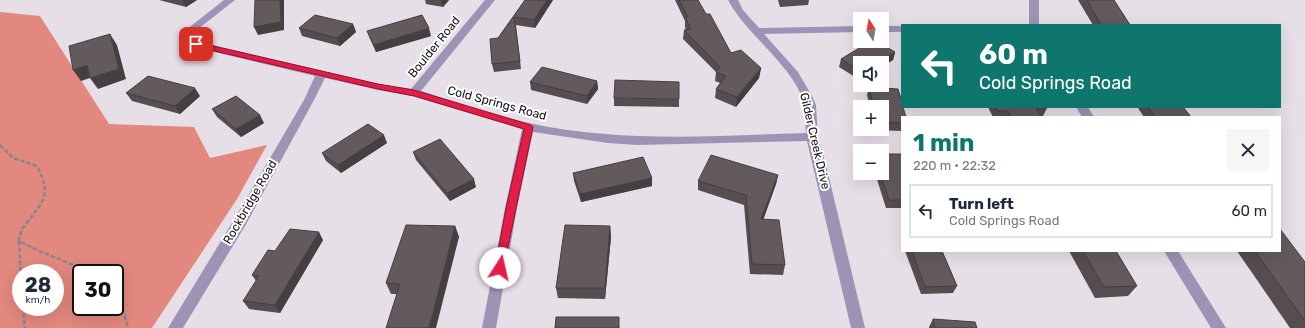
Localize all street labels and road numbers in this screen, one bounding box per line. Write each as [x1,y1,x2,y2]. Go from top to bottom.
street label: Boulder Road [405,14,463,80]
street label: Cold Springs Road [446,83,548,123]
street label: Gilder Creek Drive [797,91,833,191]
street label: Rockbridge Road [220,158,280,246]

